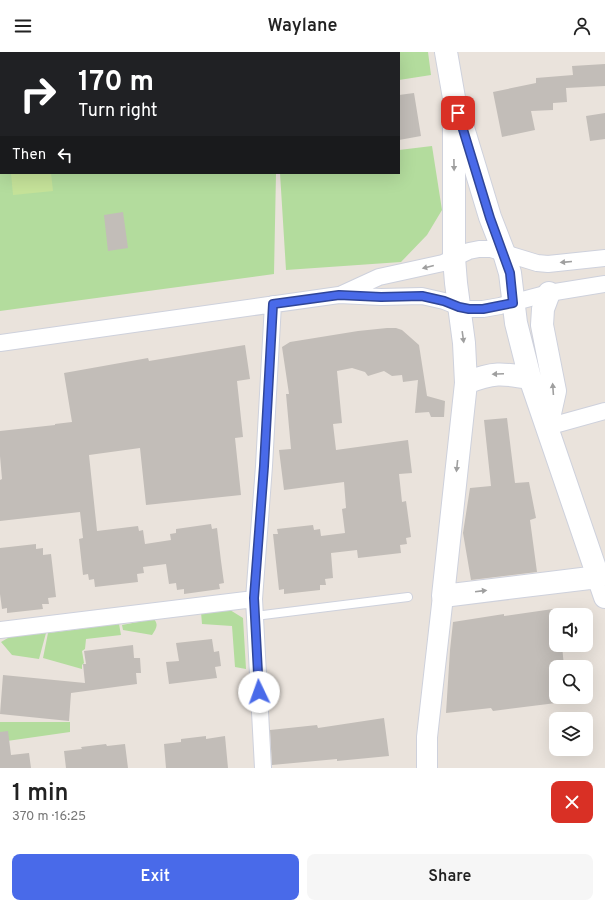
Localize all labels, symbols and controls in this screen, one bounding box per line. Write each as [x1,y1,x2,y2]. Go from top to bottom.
icon: menu [12,15,34,37]
text: Waylane [268,15,337,38]
icon: person [571,15,593,37]
text: 170 m [78,65,154,101]
icon: right [12,68,64,120]
pin [441,96,475,130]
text: Turn right [78,100,158,123]
icon: arrive [447,102,469,124]
icon: left [54,144,76,166]
text: Then [12,146,46,165]
one-way arrow [451,159,457,172]
one-way arrow [560,259,572,265]
one-way arrow [422,264,434,270]
one-way arrow [460,331,466,343]
one-way arrow [491,371,504,377]
one-way arrow [550,383,557,395]
one-way arrow [454,460,460,472]
one-way arrow [475,588,488,594]
map controls [549,608,593,756]
button: sound [549,608,593,652]
button: search [549,660,593,704]
position arrow [238,671,280,713]
button: layers [549,712,593,756]
text: 1 min [12,779,69,809]
button: close [551,781,593,823]
text: 370 m · 16:25 [12,809,86,825]
button: Exit [12,854,299,900]
button: Share [307,854,593,900]

